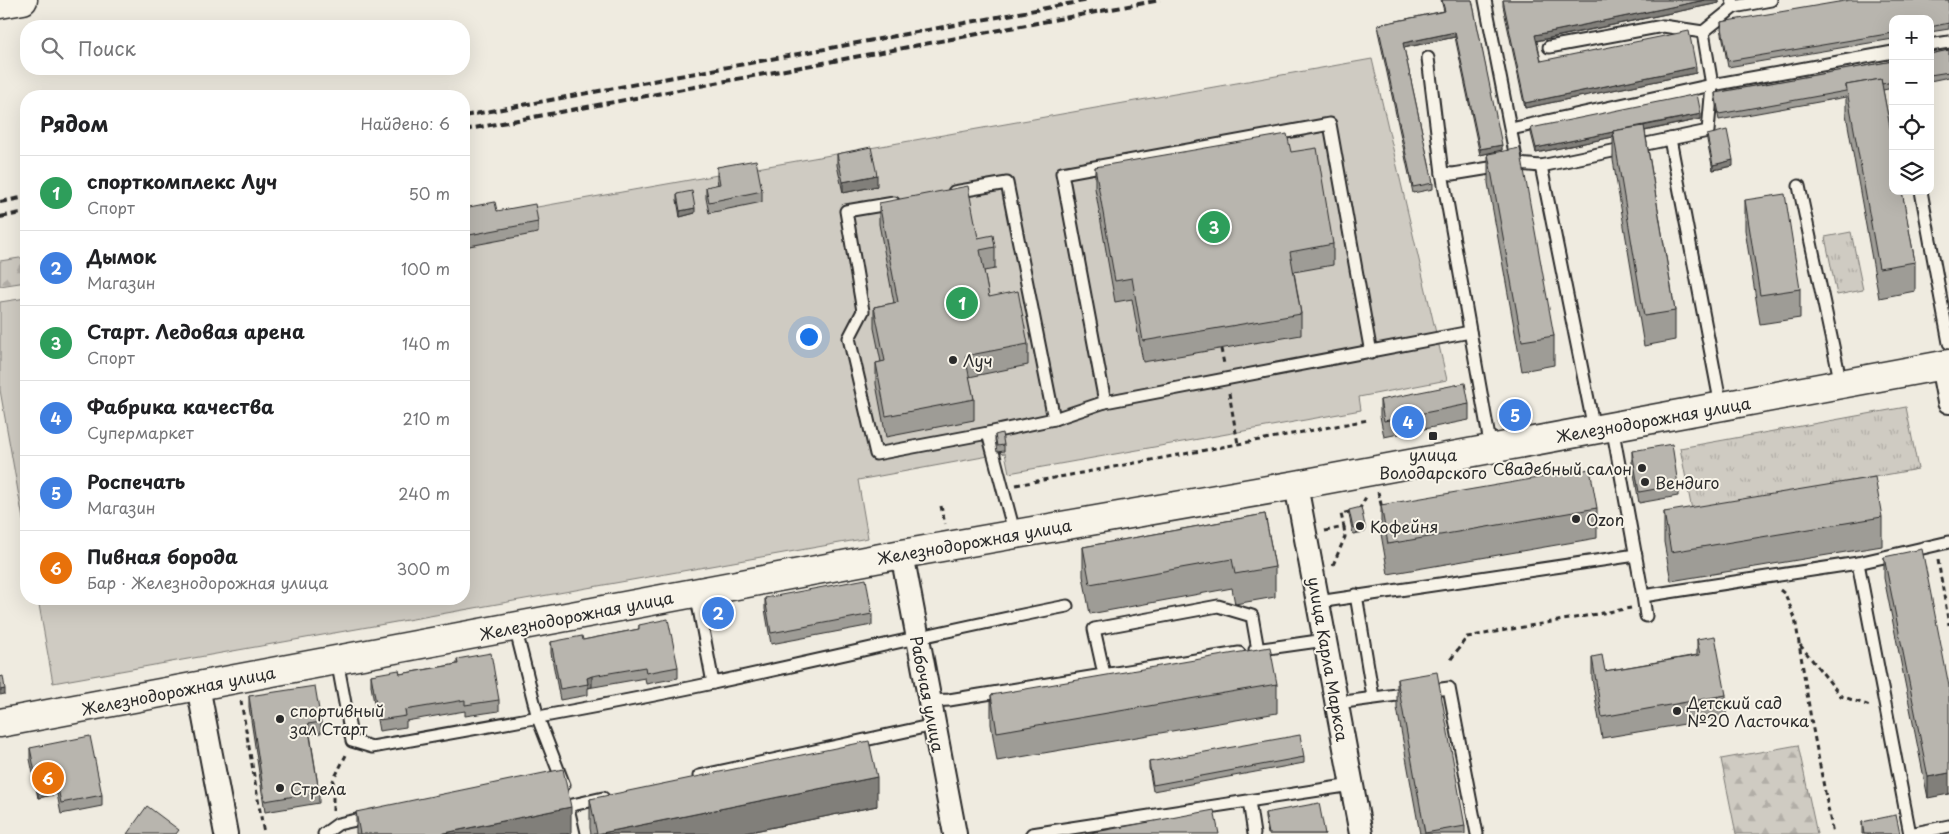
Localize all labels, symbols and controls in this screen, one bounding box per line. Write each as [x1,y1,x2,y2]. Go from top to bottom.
map controls [1889,15,1934,195]
button: + [1889,15,1934,60]
search box [20,20,470,75]
icon: search [38,34,66,62]
text: Поиск [78,34,136,62]
button: − [1889,60,1934,105]
button: locate [1889,105,1934,150]
text: Рядом [40,107,108,139]
text: Найдено: 6 [360,111,450,135]
button: layers [1889,150,1934,195]
text: спорткомплекс Луч [87,167,277,195]
text: 1 [52,181,60,205]
text: 50 m [409,181,450,205]
text: Спорт [87,195,135,219]
pin: 3 [1198,208,1230,246]
text: Дымок [87,242,156,270]
text: 2 [50,256,62,280]
text: 100 m [401,256,450,280]
text: Магазин [87,270,156,294]
pin: 1 [946,284,978,322]
text: Старт. Ледовая арена [87,317,305,345]
your location [796,324,822,350]
text: 3 [51,331,61,355]
text: 140 m [402,331,450,355]
text: Спорт [87,345,135,369]
place label: Луч [963,348,993,372]
marker: Луч [947,354,959,366]
street label: Железнодорожная улица [1554,390,1752,448]
text: Фабрика качества [87,392,274,420]
pin: 5 [1499,396,1531,434]
pin: 4 [1392,403,1424,441]
text: 4 [51,406,61,430]
text: 210 m [402,406,450,430]
text: Супермаркет [87,420,194,444]
marker: улица Володарского [1427,430,1439,442]
place label: улица Володарского [1379,442,1487,484]
place label: Свадебный салон [1493,456,1632,480]
marker: Свадебный салон [1636,462,1648,474]
text: Роспечать [87,467,185,495]
place label: Вендиго [1655,470,1719,494]
marker: Вендиго [1639,476,1651,488]
text: 5 [51,481,61,505]
text: 240 m [398,481,450,505]
text: Магазин [87,495,156,519]
place label: Ozon [1586,507,1624,531]
street label: Железнодорожная улица [875,512,1073,570]
marker: Ozon [1570,513,1582,525]
place label: Кофейня [1370,514,1438,538]
marker: Кофейня [1354,520,1366,532]
text: Пивная борода [87,542,238,570]
text: 6 [50,556,62,580]
text: 300 m [396,556,450,580]
text: Бар · Железнодорожная улица [87,570,328,594]
street label: улица Карла Маркса [1303,575,1355,743]
street label: Железнодорожная улица [477,584,675,646]
pin: 2 [702,594,734,632]
street label: Рабочая улица [905,634,951,754]
street label: Железнодорожная улица [79,659,277,721]
place label: Детский сад №20 Ласточка [1686,690,1809,732]
place label: спортивный зал Старт [289,698,384,740]
marker: Детский сад №20 Ласточка [1671,705,1683,717]
marker: спортивный зал Старт [274,713,286,725]
pin: 6 [32,759,64,797]
place label: Стрела [290,776,346,800]
marker: Стрела [274,782,286,794]

